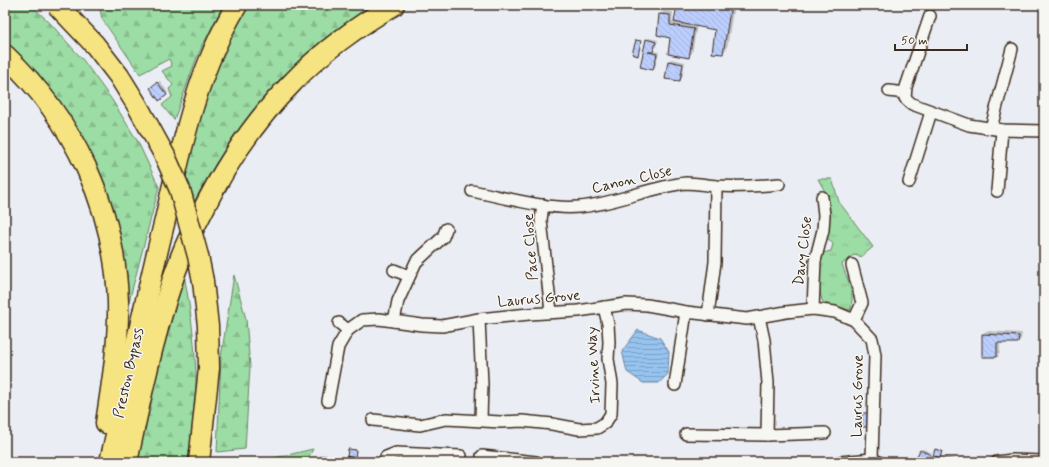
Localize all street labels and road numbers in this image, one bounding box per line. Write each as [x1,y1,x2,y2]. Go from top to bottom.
street label: Canon Close [590,161,674,199]
street label: Pace Close [519,213,543,281]
street label: Davy Close [789,215,817,287]
street label: Laurus Grove [497,285,581,313]
street label: Preston Bypass [109,326,149,420]
street label: Irvine Way [582,326,606,404]
street label: Laurus Grove [847,354,869,438]

